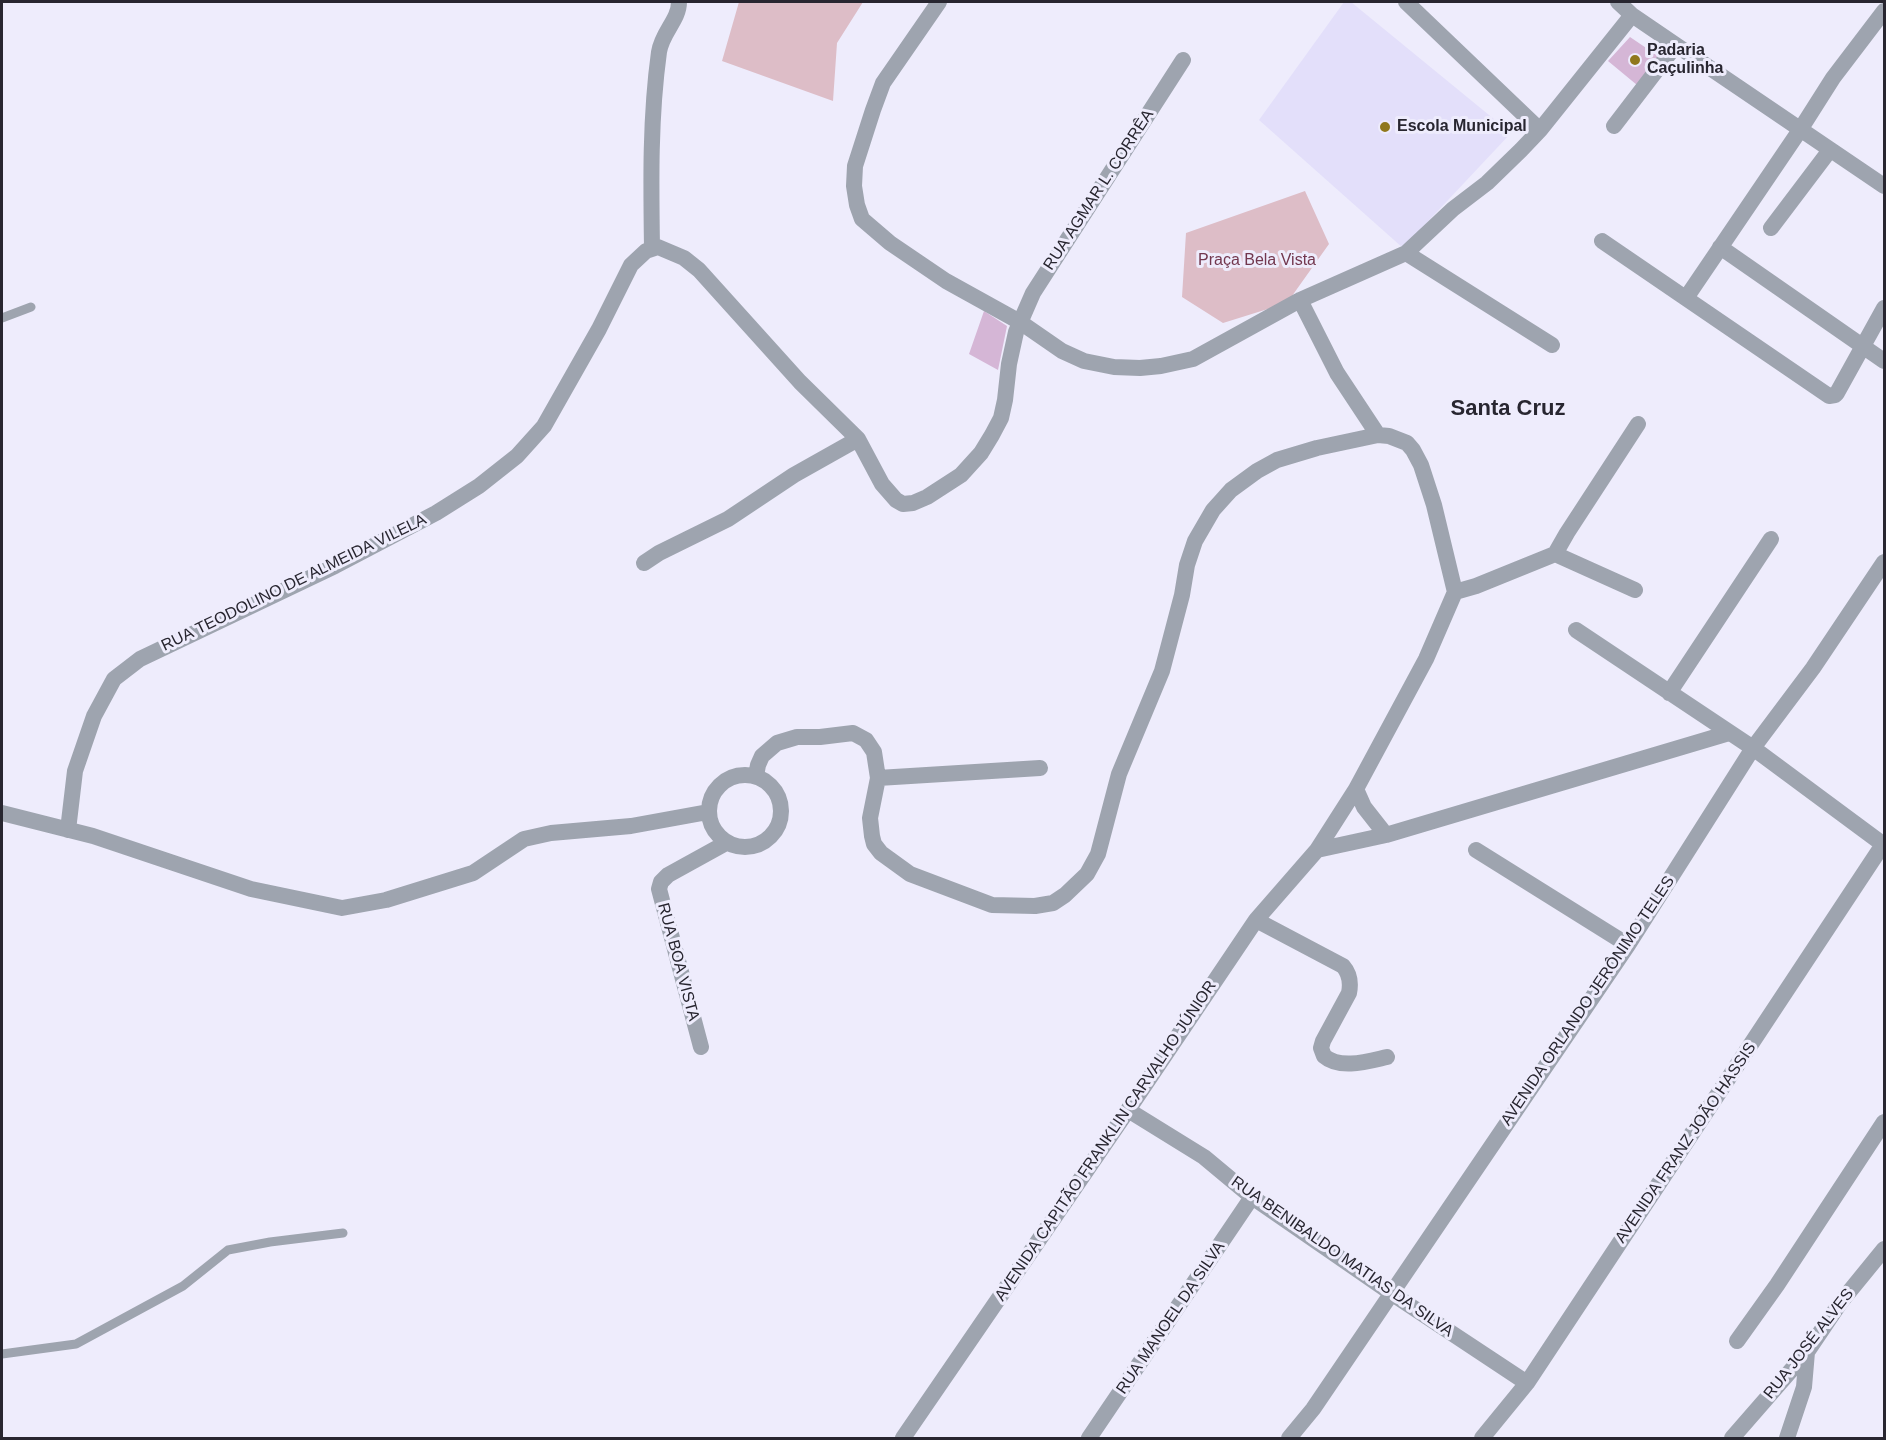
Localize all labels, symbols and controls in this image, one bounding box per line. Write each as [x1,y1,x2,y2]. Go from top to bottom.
place label: Padaria Caçulinha [1647,41,1723,79]
marker: Padaria Caçulinha [1628,53,1642,67]
street label: RUA AGMAR L. CORRÊA [1040,106,1158,274]
place label: Escola Municipal [1397,117,1527,137]
marker: Escola Municipal [1378,120,1392,134]
park label: Praça Bela Vista [1198,251,1316,271]
district label: Santa Cruz [1451,396,1565,422]
street label: RUA TEODOLINO DE ALMEIDA VILELA [158,510,430,656]
street label: AVENIDA ORLANDO JERÔNIMO TELES [1497,873,1679,1129]
street label: RUA BOA VISTA [653,901,703,1023]
street label: AVENIDA CAPITÃO FRANKLIN CARVALHO JÚNIOR [991,977,1221,1305]
street label: AVENIDA FRANZ JOÃO HASSIS [1612,1039,1760,1247]
street label: RUA BENIBALDO MATIAS DA SILVA [1227,1173,1457,1341]
street label: RUA MANOEL DA SILVA [1113,1238,1229,1398]
street label: RUA JOSÉ ALVES [1760,1285,1858,1403]

